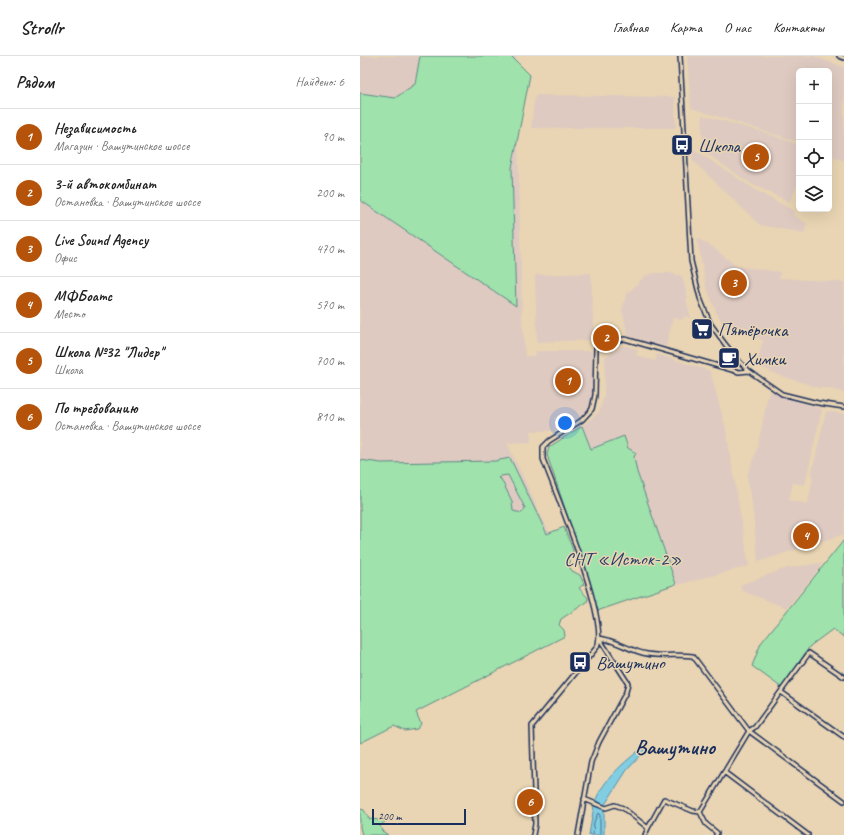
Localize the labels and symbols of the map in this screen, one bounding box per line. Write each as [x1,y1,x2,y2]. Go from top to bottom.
bus stop icon: Школа [669,132,695,158]
place label: Школа [698,134,741,158]
pin: 5 [743,142,769,172]
pin: 3 [721,268,747,298]
supermarket icon: Пятёрочка [689,316,715,342]
place label: Пятёрочка [718,318,789,342]
pin: 2 [593,323,619,353]
cafe icon: Химки [716,345,742,371]
place label: Химки [744,347,787,371]
pin: 1 [555,366,581,396]
your location [555,413,575,433]
pin: 4 [793,521,819,551]
park label: СНТ «Исток-2» [564,547,682,571]
bus stop icon: Вашутино [567,649,593,675]
place label: Вашутино [596,651,666,675]
district label: Вашутино [635,734,716,761]
pin: 6 [517,787,543,817]
scale bar [372,807,466,826]

